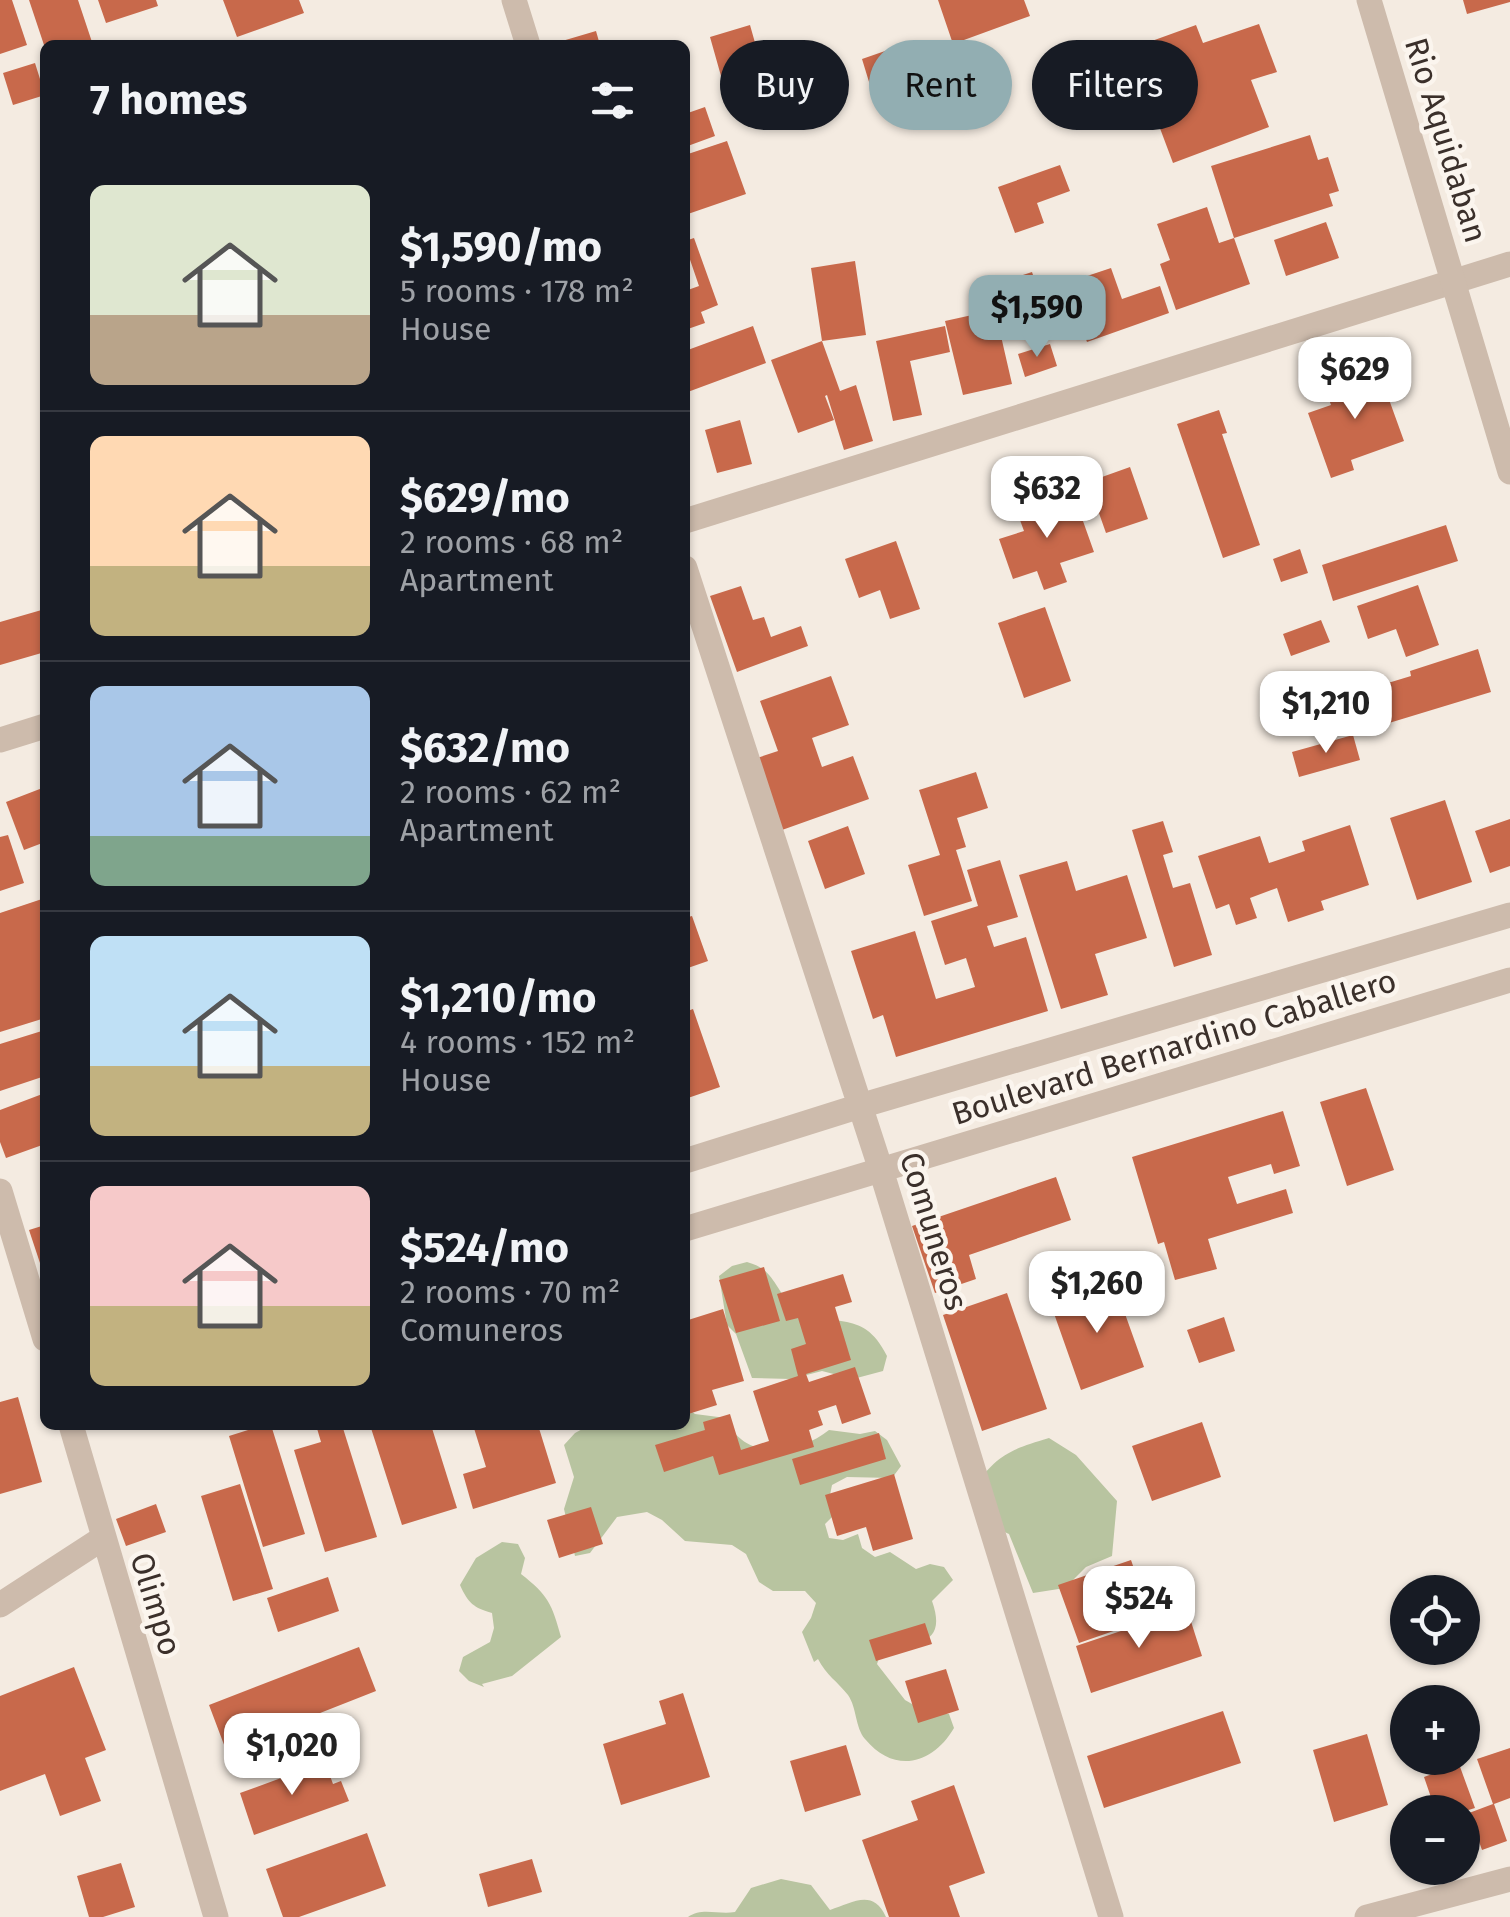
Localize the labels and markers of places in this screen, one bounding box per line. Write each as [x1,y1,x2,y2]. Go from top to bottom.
pin: $1,590 [956,275,1118,360]
pin: $629 [1296,337,1414,422]
pin: $632 [988,456,1106,541]
pin: $1,210 [1245,671,1407,756]
pin: $1,260 [1016,1251,1178,1336]
pin: $524 [1080,1566,1198,1651]
pin: $1,020 [211,1713,373,1798]

